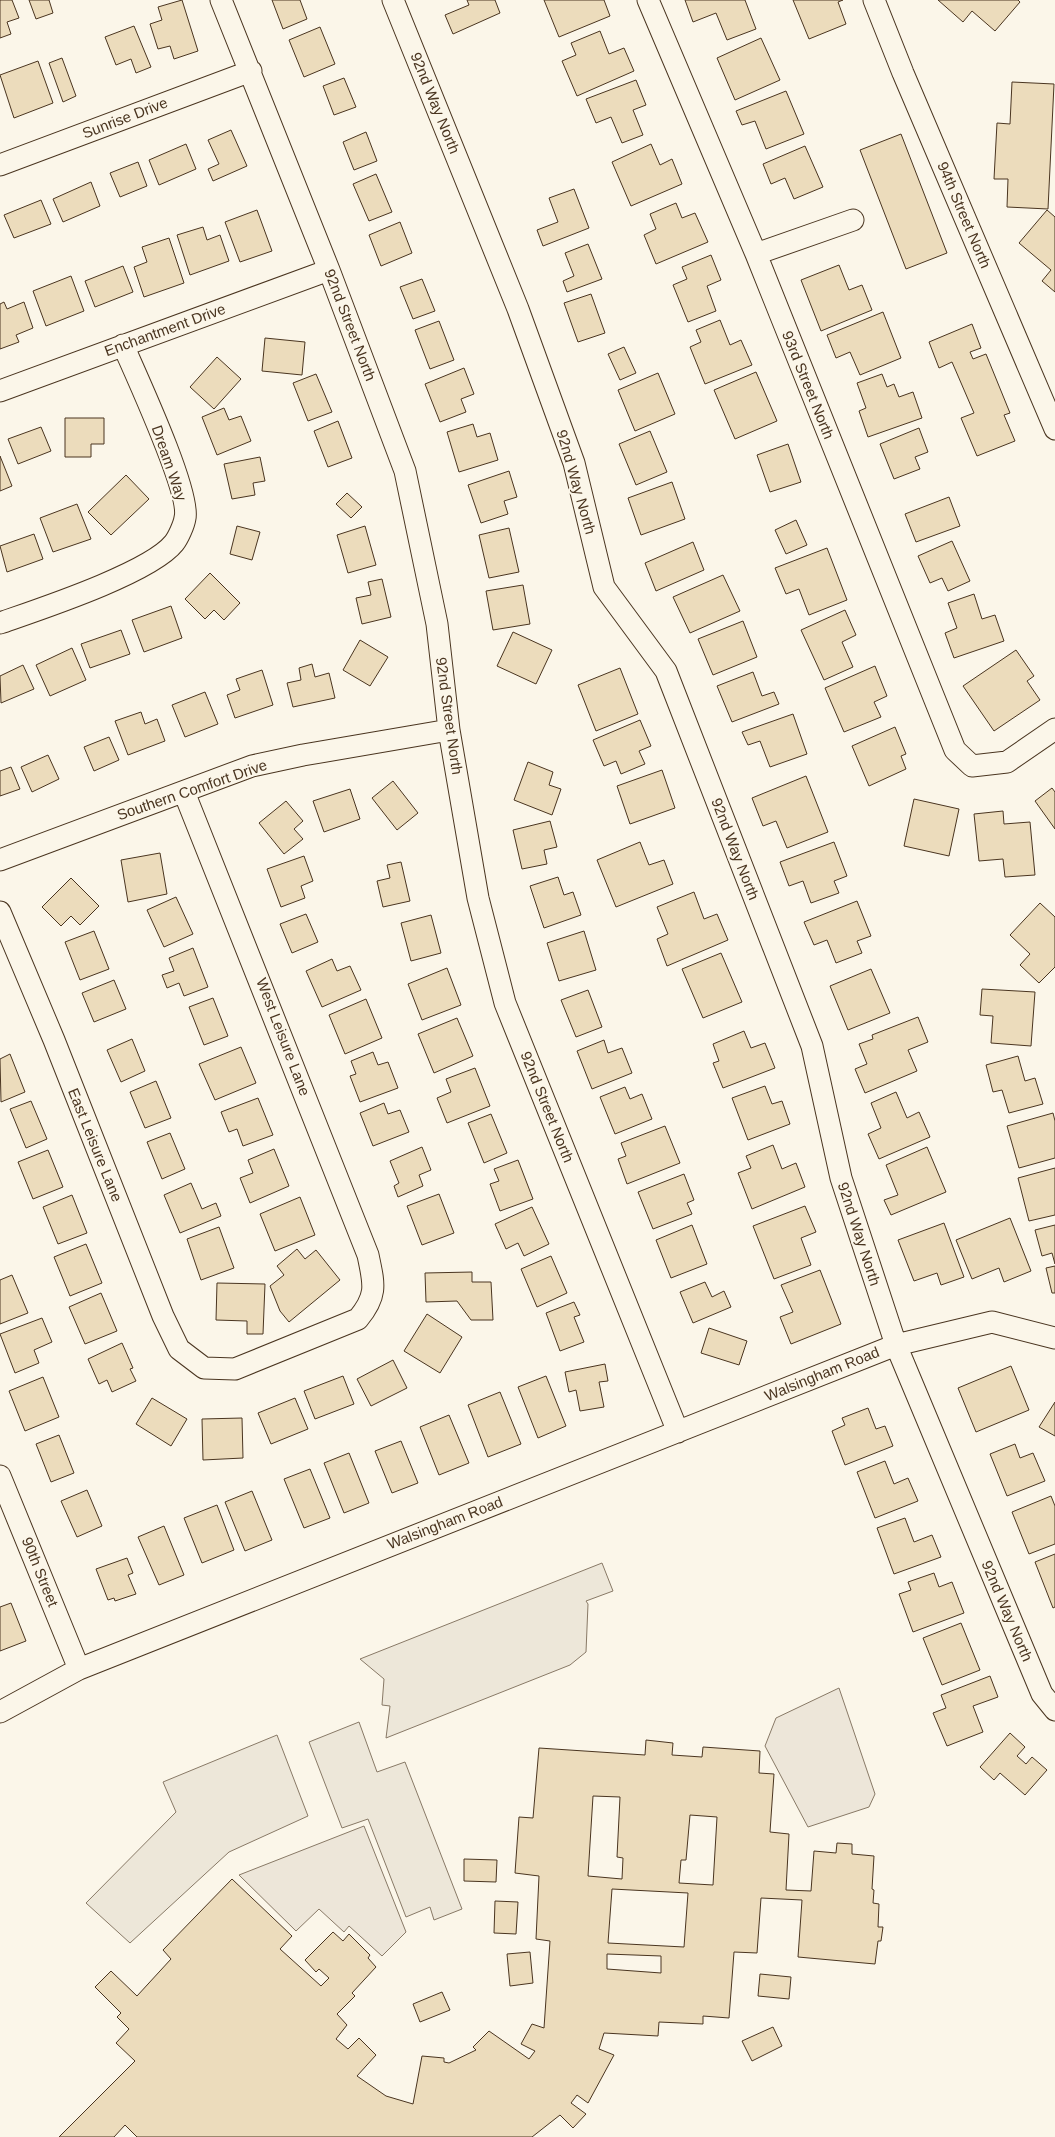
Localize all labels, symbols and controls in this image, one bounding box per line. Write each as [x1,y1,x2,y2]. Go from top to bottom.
street label: 92nd Way North [407,50,464,156]
street label: Sunrise Drive [80,93,170,142]
street label: 94th Street North [934,159,995,271]
street label: 92nd Street North [321,267,380,383]
street label: Enchantment Drive [102,300,228,359]
street label: 93rd Street North [779,328,838,441]
street label: Dream Way [149,423,190,503]
street label: 92nd Way North [553,428,600,536]
street label: 92nd Street North [433,656,466,776]
street label: Southern Comfort Drive [115,756,269,823]
street label: 92nd Way North [708,795,763,902]
street label: West Leisure Lane [253,976,314,1098]
street label: 92nd Street North [517,1049,578,1165]
street label: East Leisure Lane [65,1086,126,1204]
street label: 92nd Way North [835,1180,884,1288]
street label: Walsingham Road [762,1343,882,1404]
street label: Walsingham Road [385,1493,505,1552]
street label: 90th Street [19,1535,62,1610]
street label: 92nd Way North [979,1558,1036,1664]

